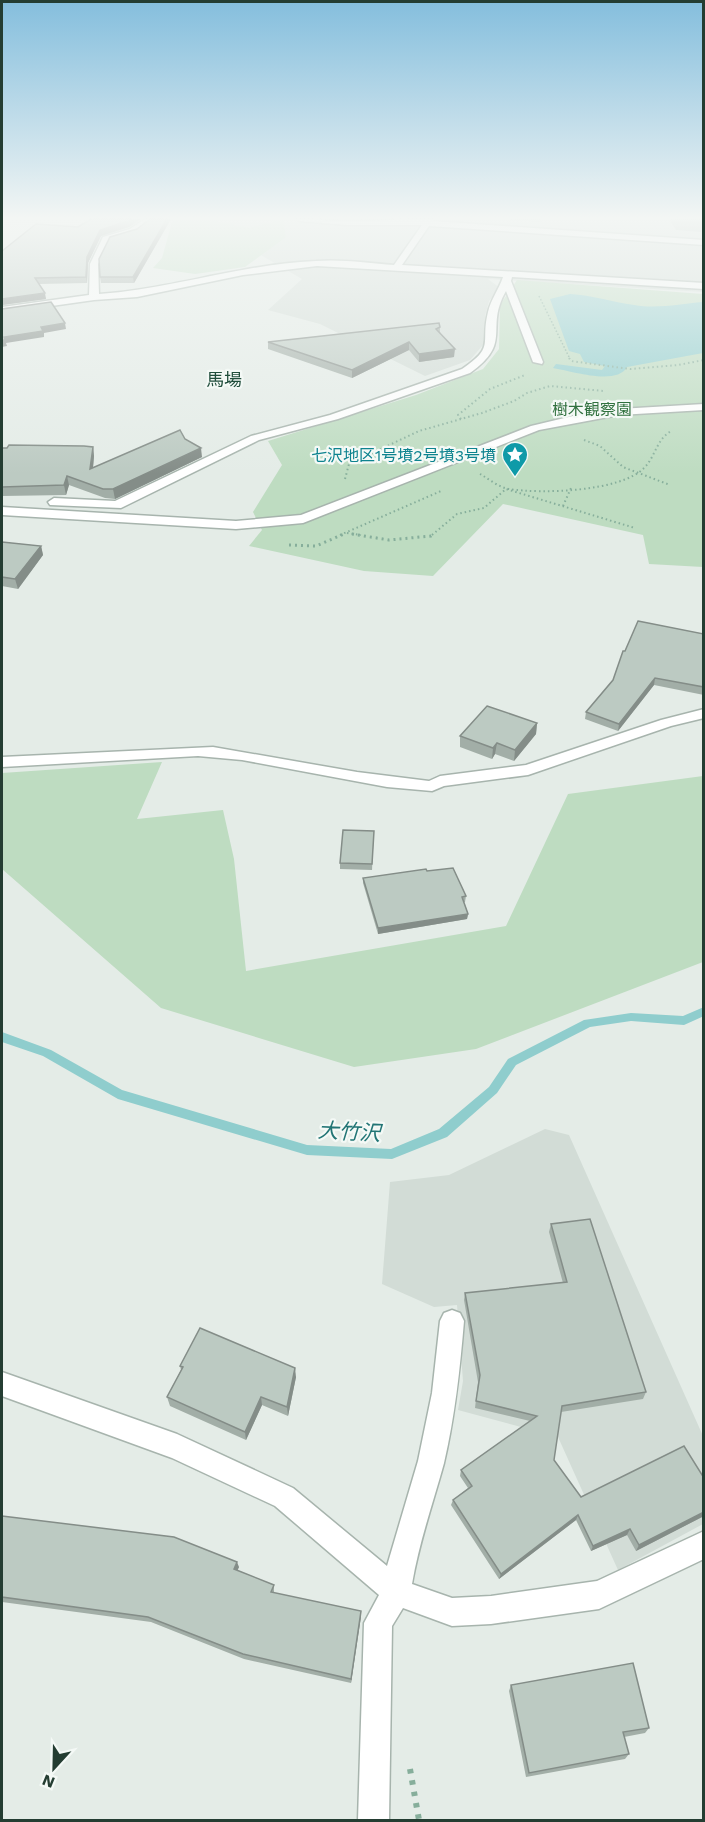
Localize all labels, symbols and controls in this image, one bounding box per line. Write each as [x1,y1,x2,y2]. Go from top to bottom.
district label: 馬場 [206,369,242,390]
park label: 樹木観察園 [552,400,632,419]
place icon: 七沢地区1号墳2号墳3号墳 [500,440,530,478]
place label: 七沢地区1号墳2号墳3号墳 [311,446,496,465]
water label: 大竹沢 [317,1117,384,1146]
north arrow [24,1738,84,1798]
text: N [40,1770,58,1792]

